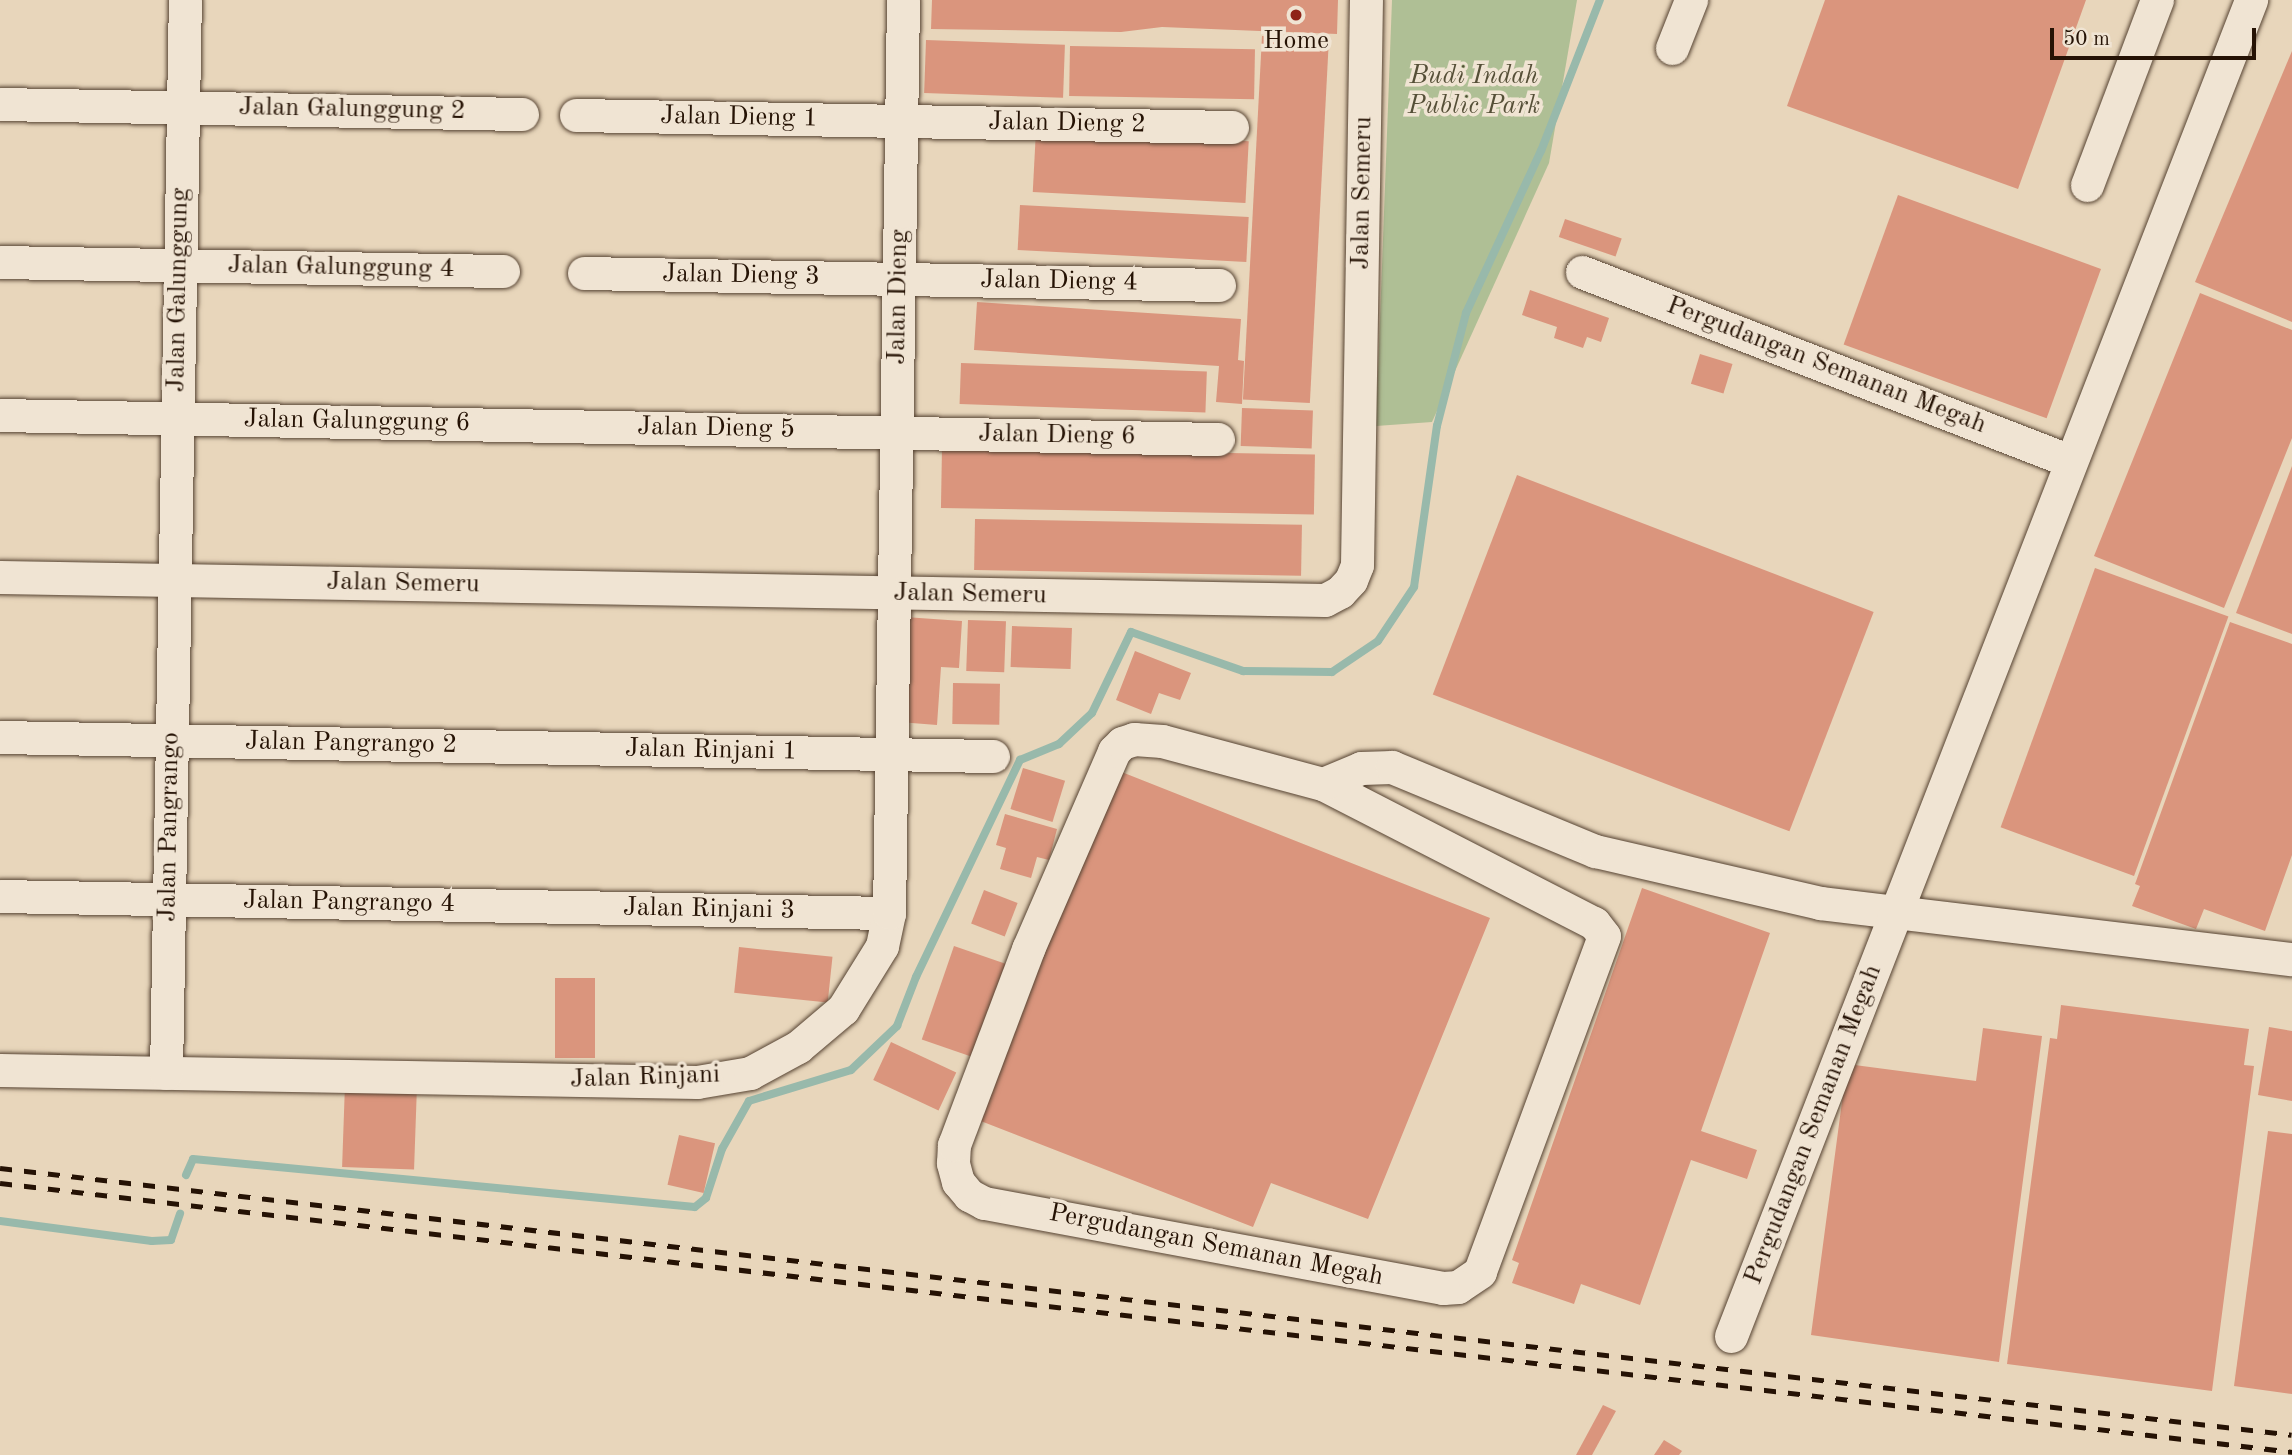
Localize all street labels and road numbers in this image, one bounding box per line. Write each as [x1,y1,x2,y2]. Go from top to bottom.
street label: Jalan Galunggung 2 [238,92,466,128]
street label: Jalan Dieng 1 [660,101,818,135]
street label: Jalan Dieng 2 [988,107,1146,141]
street label: Jalan Semeru [1346,116,1380,270]
street label: Jalan Galunggung [162,187,196,393]
street label: Jalan Dieng [882,229,916,365]
street label: Jalan Galunggung 4 [227,250,455,286]
street label: Jalan Dieng 3 [662,259,820,293]
street label: Jalan Dieng 4 [980,265,1138,299]
street label: Pergudangan Semanan Megah [1662,290,1990,442]
street label: Jalan Galunggung 6 [243,404,471,440]
street label: Jalan Dieng 5 [637,412,795,446]
street label: Jalan Dieng 6 [978,419,1136,453]
street label: Jalan Semeru [326,567,480,601]
street label: Jalan Semeru [893,578,1047,612]
street label: Jalan Pangrango 2 [245,727,457,761]
street label: Jalan Pangrango [153,732,187,922]
street label: Jalan Rinjani 1 [625,734,797,768]
street label: Jalan Pangrango 4 [243,886,455,920]
street label: Jalan Rinjani 3 [623,893,795,927]
street label: Pergudangan Semanan Megah [1738,961,1890,1289]
street label: Jalan Rinjani [570,1060,720,1096]
street label: Pergudangan Semanan Megah [1046,1198,1386,1294]

